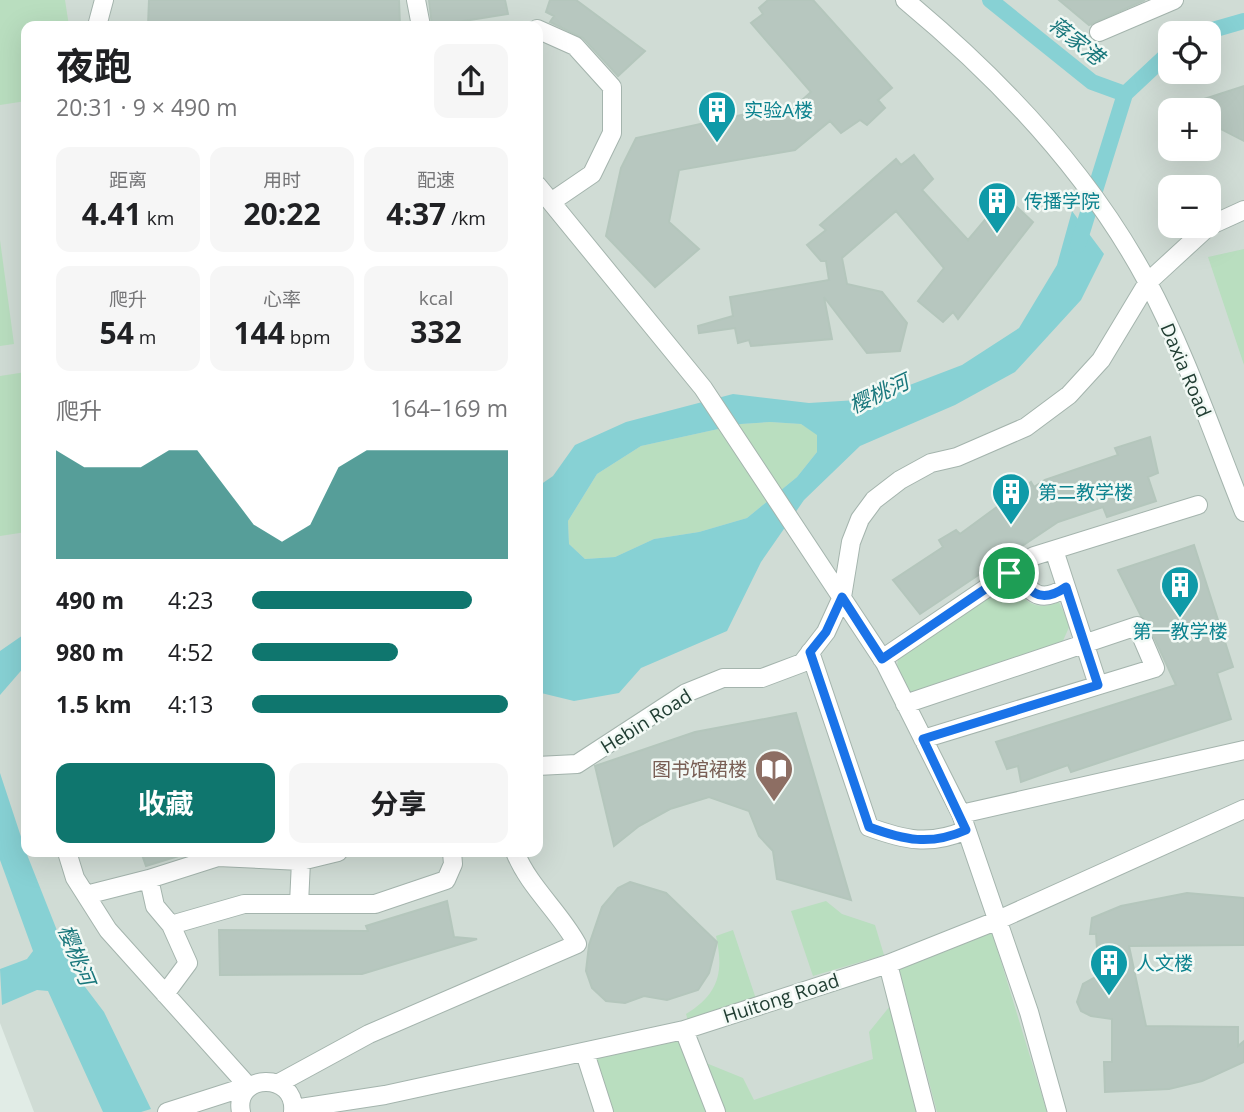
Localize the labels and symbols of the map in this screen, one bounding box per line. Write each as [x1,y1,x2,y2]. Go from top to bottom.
water label: 蒋家港 [1043,10,1112,72]
building icon: 实验A楼 [696,89,738,144]
place label: 实验A楼 [744,97,813,123]
building icon: 传播学院 [976,180,1018,235]
place label: 传播学院 [1024,188,1100,214]
street label: Daxia Road [1155,319,1217,421]
water label: 樱桃河 [844,365,917,419]
building icon: 第二教学楼 [990,471,1032,526]
place label: 第二教学楼 [1038,479,1133,505]
pin [979,543,1039,603]
building icon: 第一教学楼 [1159,564,1201,619]
place label: 第一教学楼 [1132,618,1228,644]
street label: Hebin Road [595,683,697,759]
library icon: 图书馆裙楼 [753,748,795,803]
place label: 图书馆裙楼 [652,756,747,782]
water label: 樱桃河 [52,920,103,993]
building icon: 人文楼 [1088,942,1130,997]
place label: 人文楼 [1136,950,1193,976]
street label: Huitong Road [719,967,843,1029]

